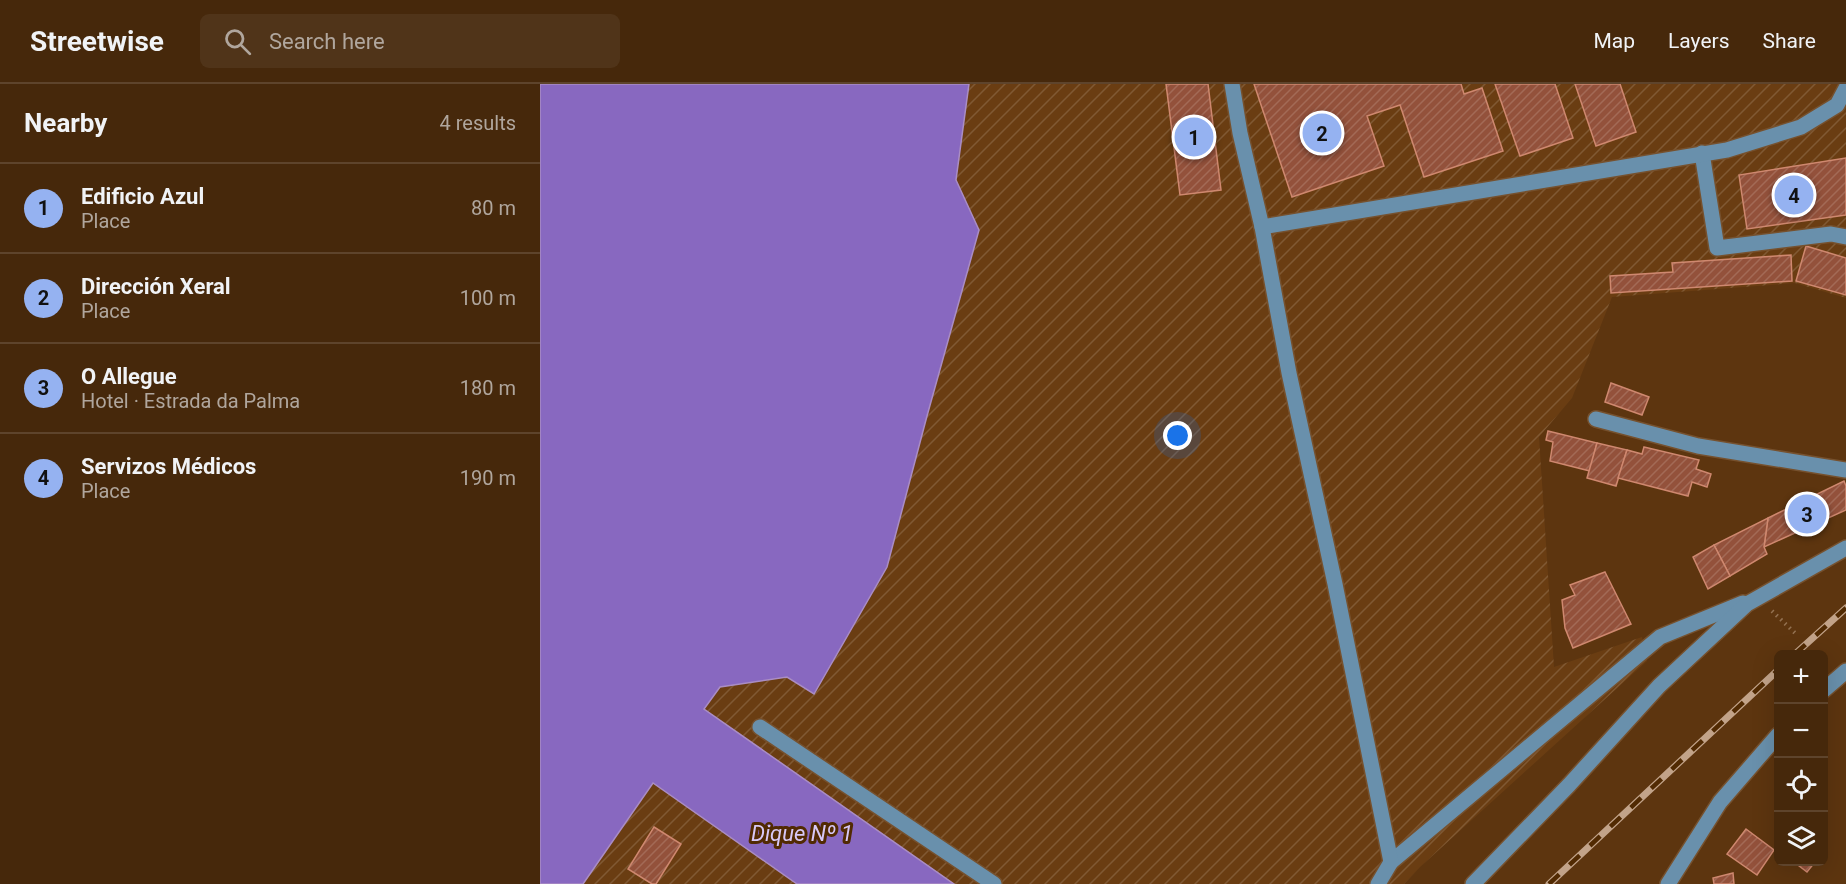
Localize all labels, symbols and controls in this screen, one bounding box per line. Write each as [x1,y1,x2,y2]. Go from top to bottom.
search box [200,14,620,68]
text: Streetwise [30,25,164,58]
icon: search [221,25,254,58]
text: Search here [269,29,385,54]
text: Map [1593,29,1635,53]
text: Layers [1668,29,1729,53]
text: Share [1762,29,1816,53]
text: Nearby [24,108,107,138]
pin: 2 [1302,110,1342,156]
text: 4 results [440,111,516,135]
pin: 1 [1174,115,1214,160]
pin: 4 [1774,172,1814,218]
text: Edificio Azul [81,184,204,209]
text: 1 [38,196,49,220]
text: 80 m [471,196,516,220]
text: Place [81,209,130,233]
text: Dirección Xeral [81,274,231,299]
text: 2 [38,286,49,310]
text: 100 m [460,286,516,310]
text: Place [81,299,130,323]
text: O Allegue [81,364,177,389]
text: 3 [38,376,49,400]
text: 180 m [460,376,516,400]
text: Hotel · Estrada da Palma [81,389,300,413]
your location [1163,421,1192,450]
text: Servizos Médicos [81,454,256,479]
text: 4 [38,466,49,490]
text: 190 m [460,466,516,490]
text: Place [81,479,130,503]
pin: 3 [1788,492,1826,536]
map controls [1774,650,1828,866]
button: + [1774,650,1828,704]
button: − [1774,704,1828,758]
button: locate [1774,758,1828,812]
button: layers [1774,812,1828,866]
water label: Dique Nº 1 [751,821,853,846]

